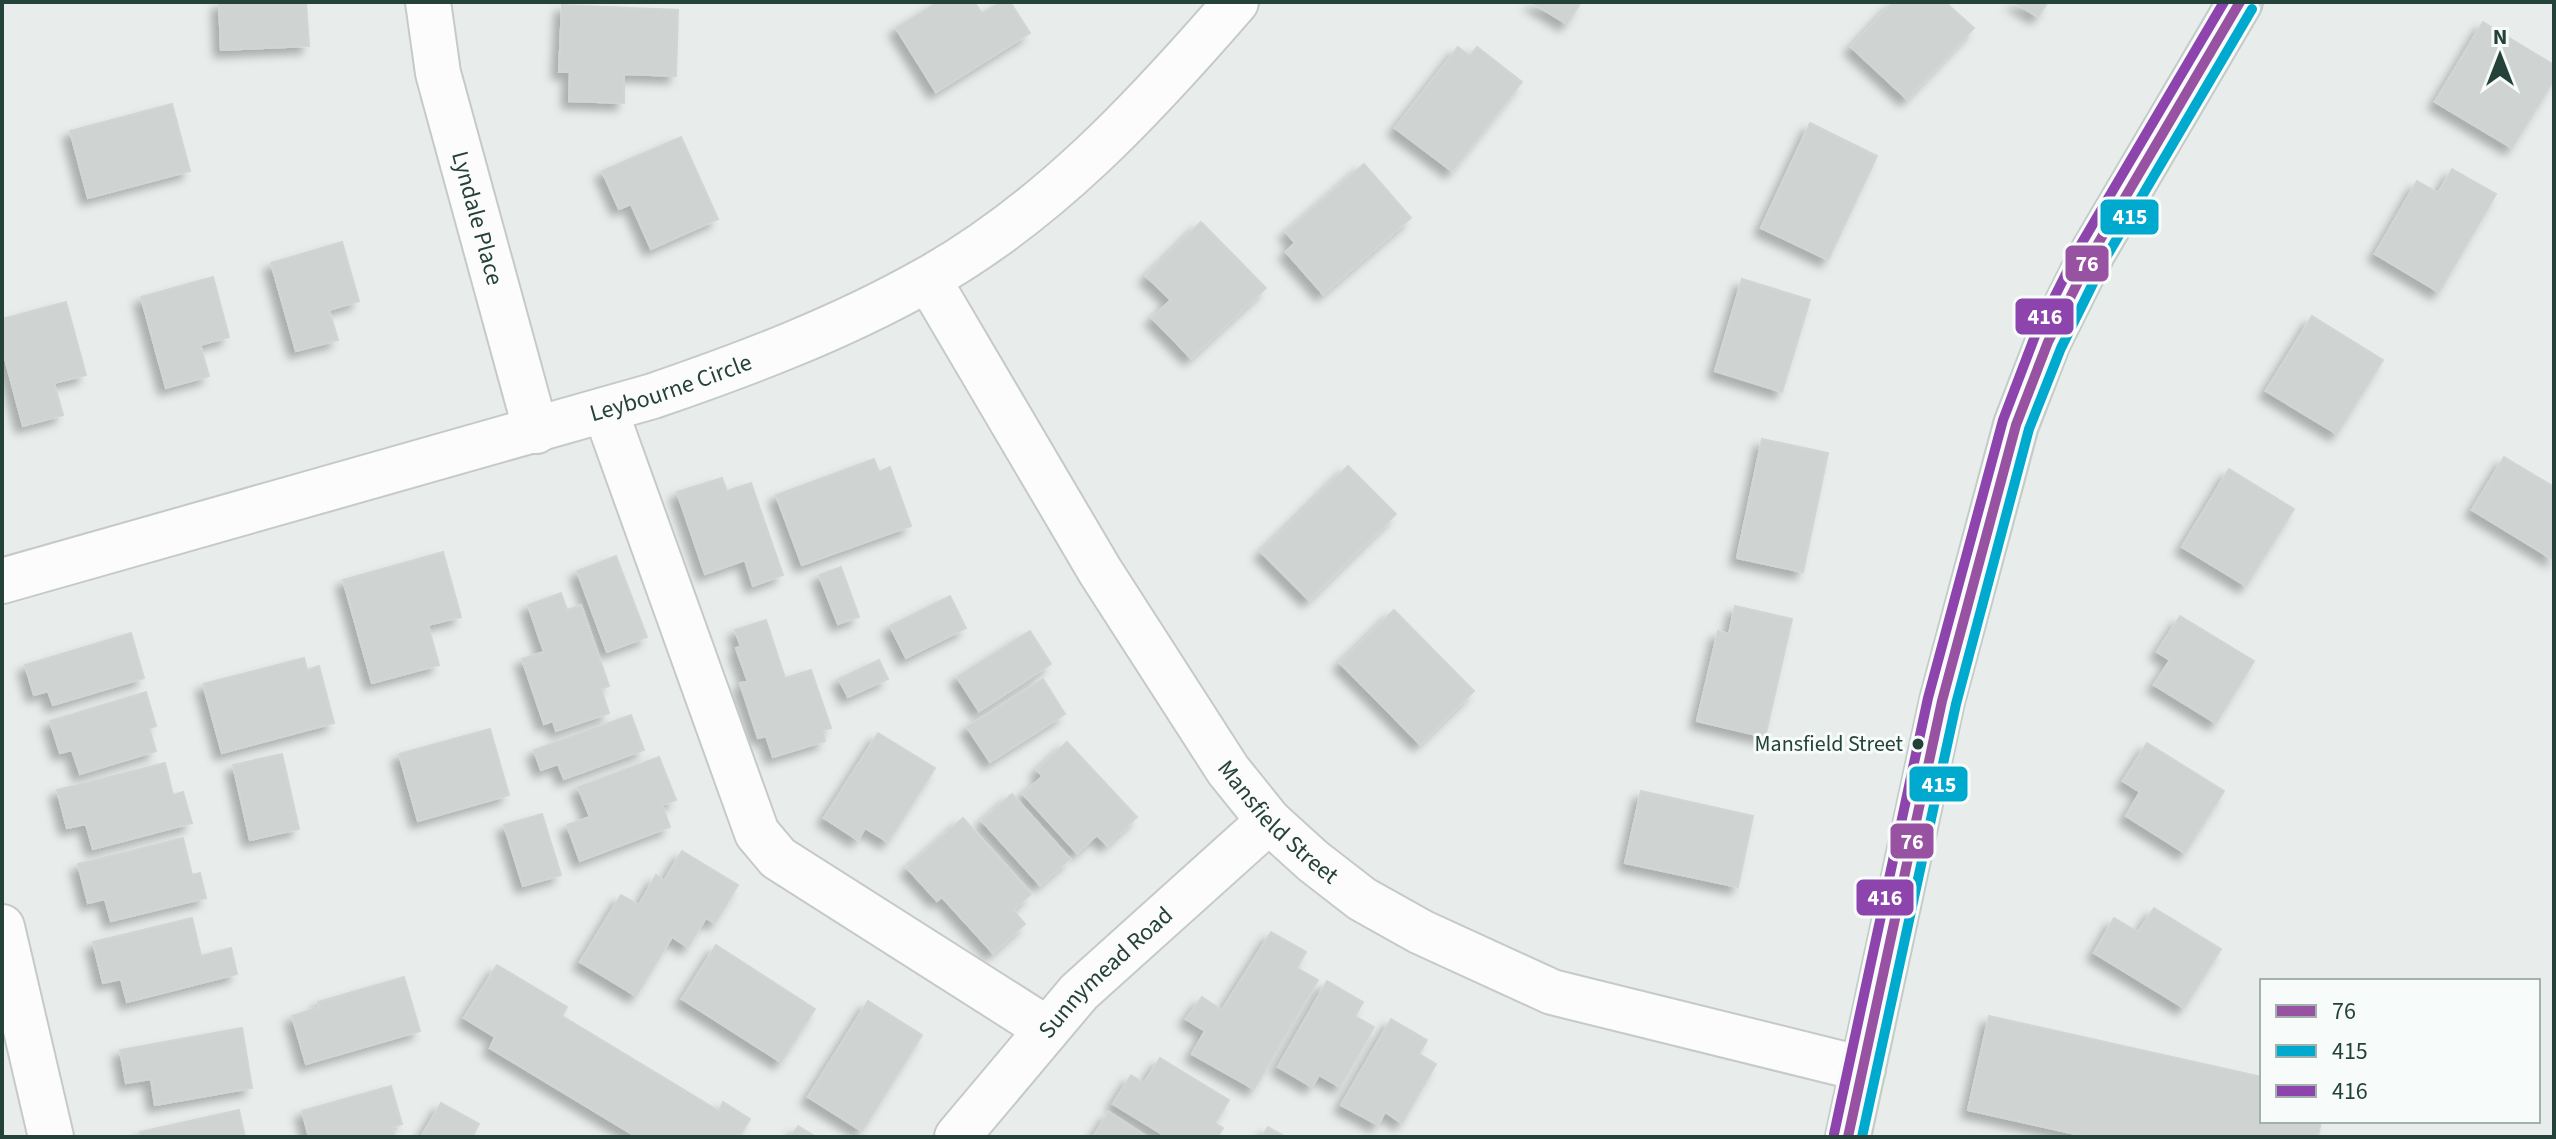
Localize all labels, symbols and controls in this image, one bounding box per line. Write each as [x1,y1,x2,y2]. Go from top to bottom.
north arrow [2460,16,2540,96]
text: N [2493,21,2507,53]
street label: Lyndale Place [443,147,513,289]
line badge: 415 [2099,198,2160,236]
text: 415 [2113,201,2147,233]
line badge: 76 [2064,244,2110,283]
text: 76 [2075,248,2099,280]
line badge: 416 [2014,297,2075,336]
text: 416 [2028,301,2062,333]
street label: Leybourne Circle [585,344,757,431]
place label: Mansfield Street [1755,728,1904,760]
marker: Mansfield Street [1910,736,1926,752]
street label: Mansfield Street [1209,752,1346,892]
line badge: 415 [1908,765,1969,803]
text: 415 [1922,769,1956,801]
line badge: 76 [1889,822,1935,860]
text: 76 [1900,826,1924,858]
line badge: 416 [1855,878,1915,917]
text: 416 [1868,882,1902,914]
street label: Sunnymead Road [1030,898,1181,1046]
legend [2260,979,2540,1123]
text: 76 [2332,994,2356,1029]
text: 415 [2332,1034,2368,1069]
text: 416 [2332,1074,2368,1109]

